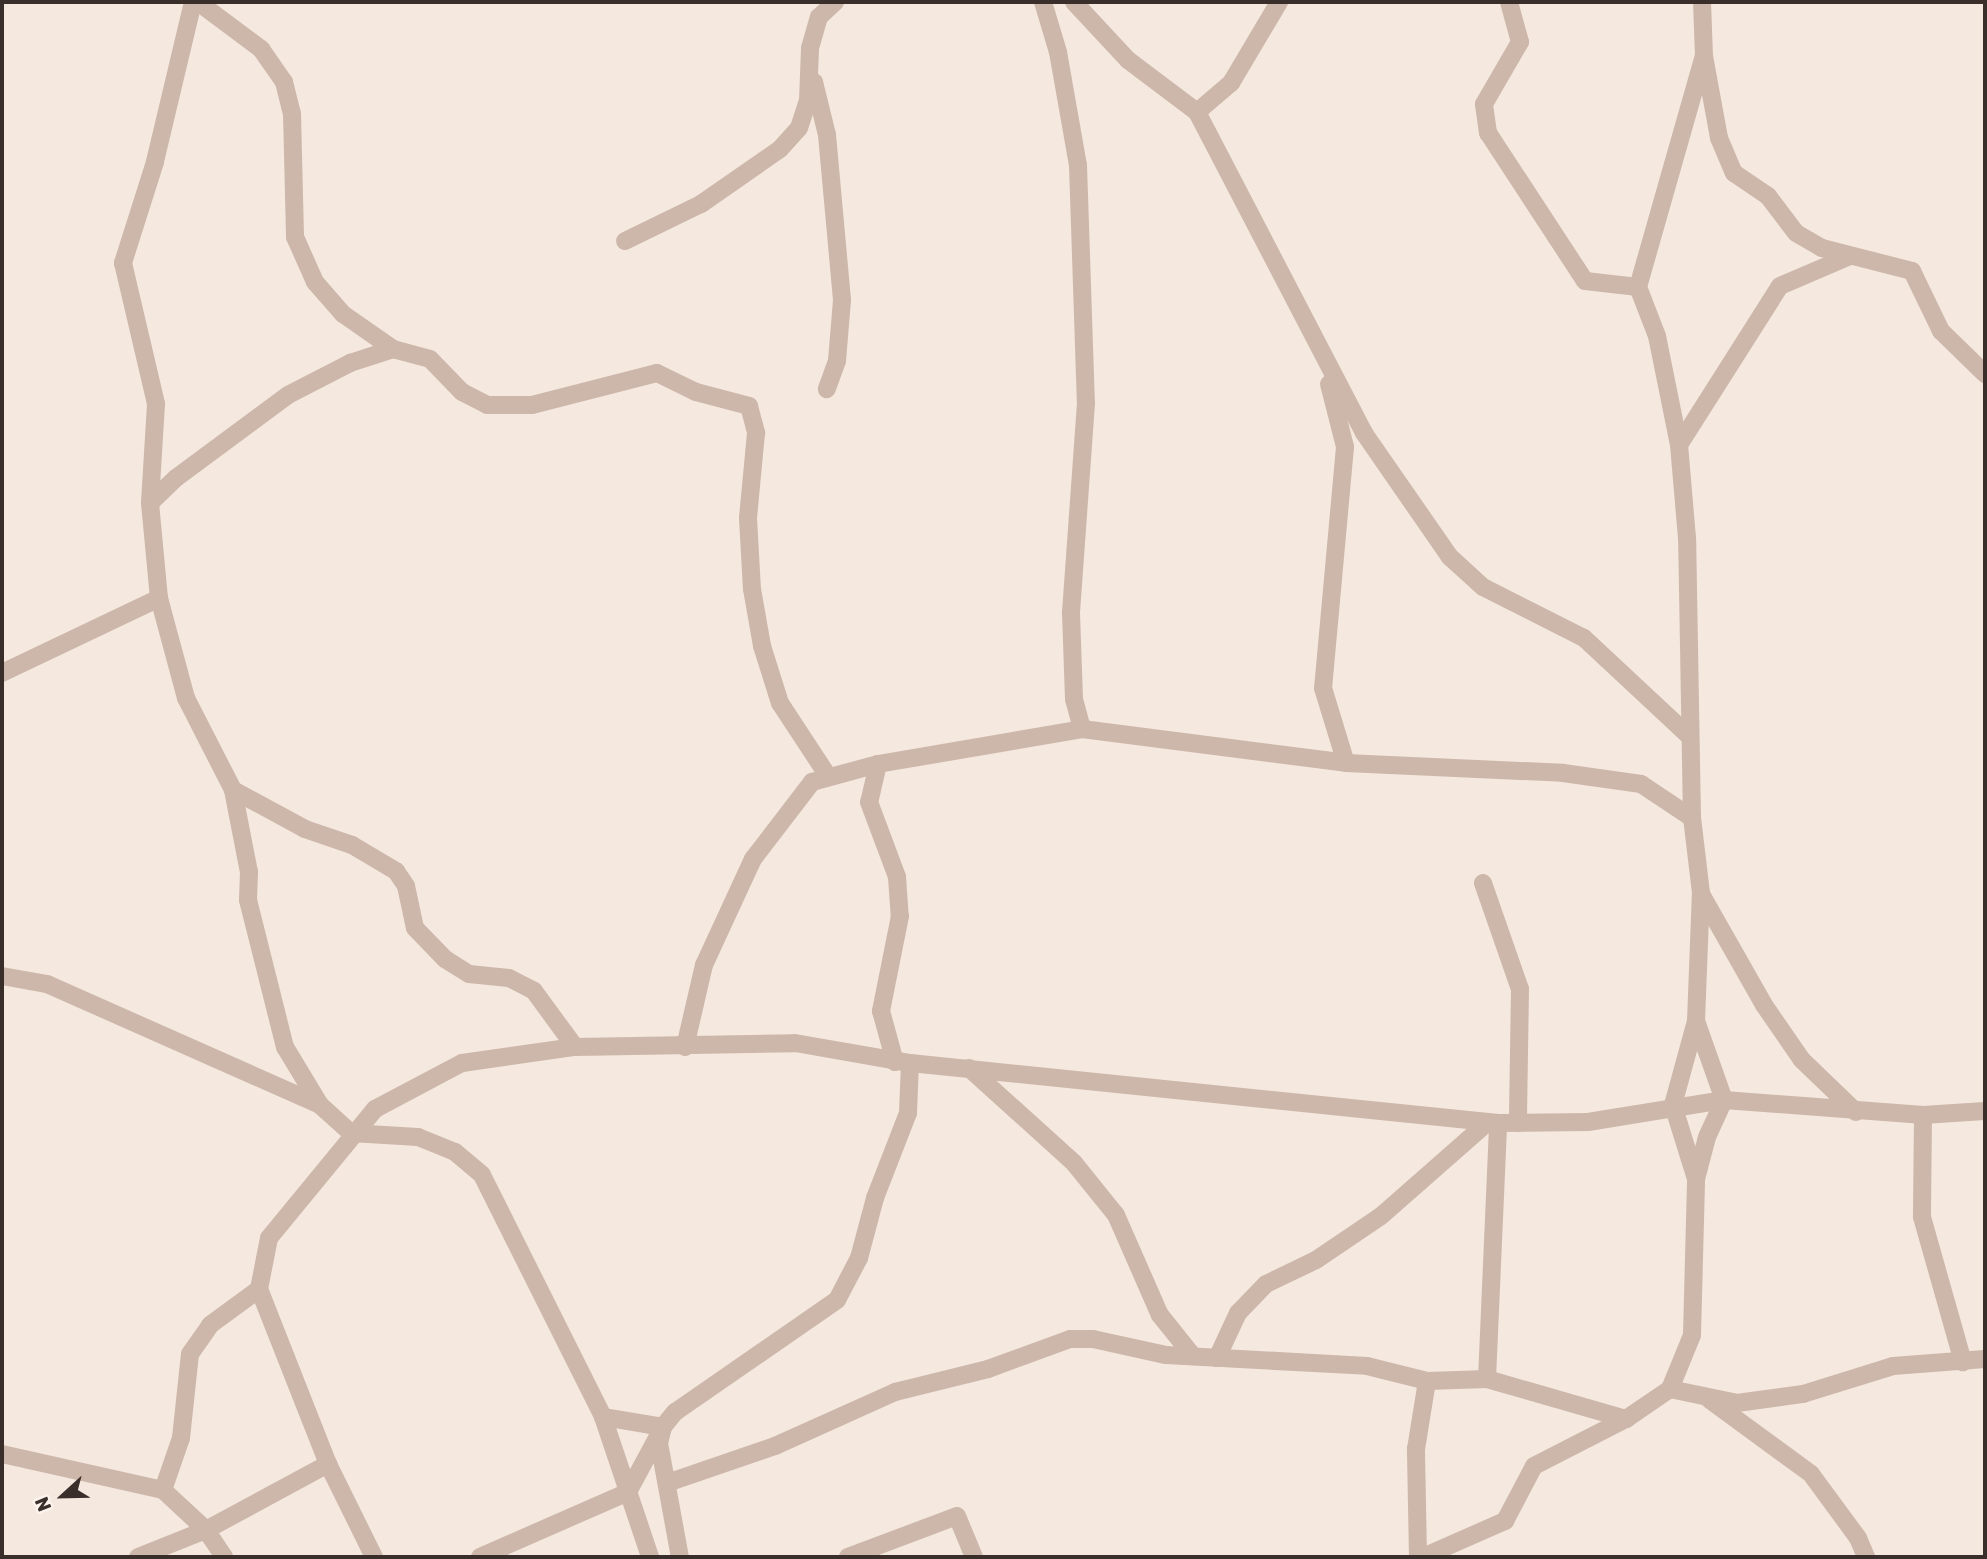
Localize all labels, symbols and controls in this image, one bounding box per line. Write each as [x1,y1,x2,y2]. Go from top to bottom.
north arrow [28,1461,98,1531]
text: N [30,1493,56,1515]

